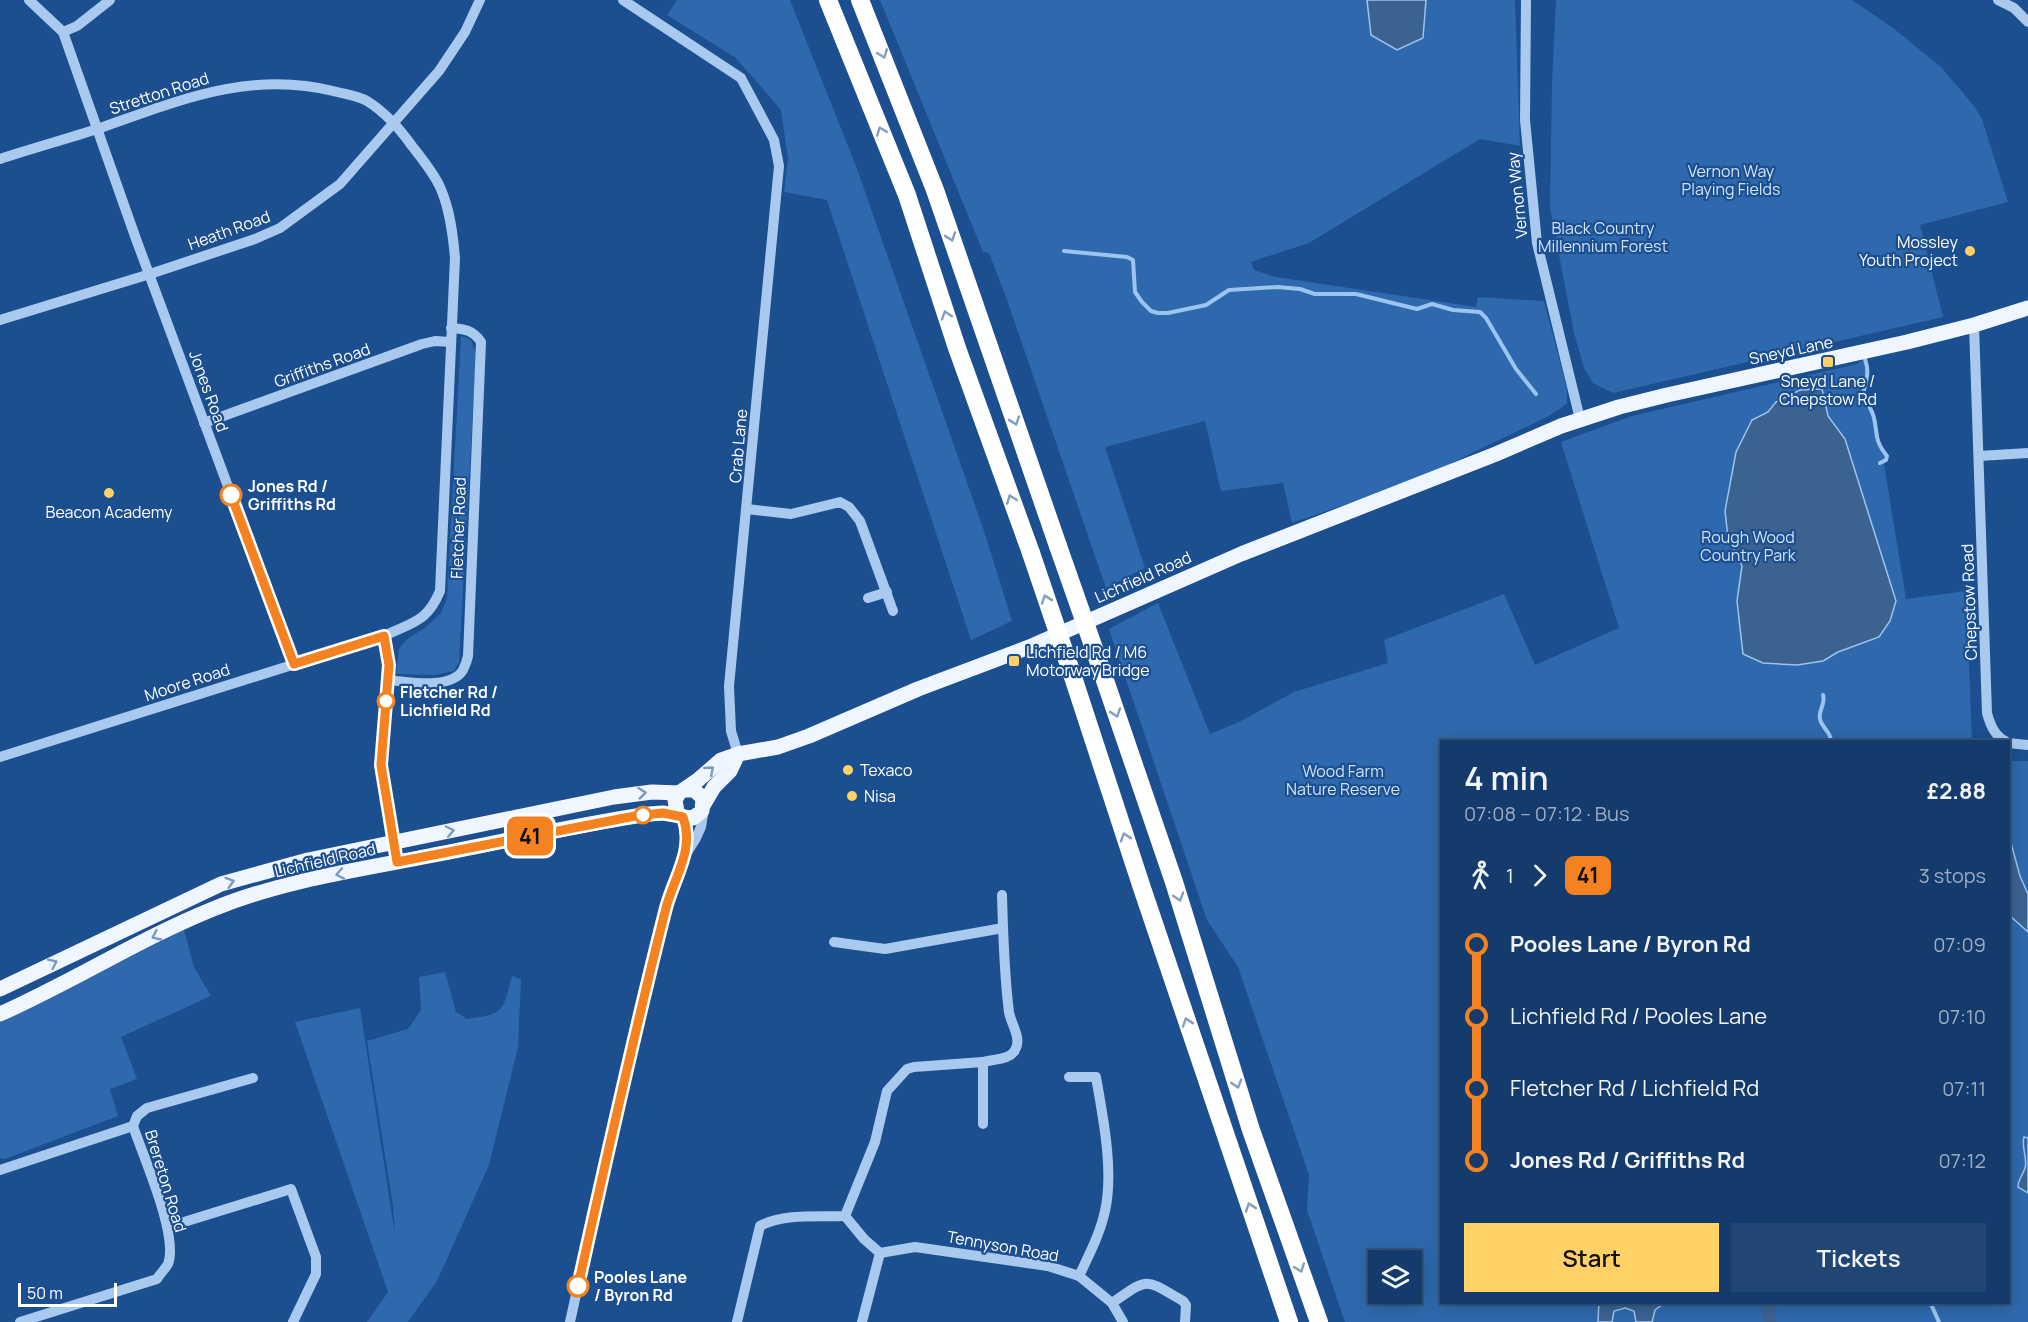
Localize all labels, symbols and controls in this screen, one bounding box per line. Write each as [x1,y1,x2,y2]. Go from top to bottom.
one-way arrow [876,48,888,59]
street label: Stretton Road [107,67,211,119]
one-way arrow [876,126,889,137]
street label: Vernon Way [1501,150,1532,239]
park label: Vernon Way Playing Fields [1682,160,1780,200]
street label: Heath Road [185,205,273,255]
park label: Black Country Millennium Forest [1538,217,1668,257]
one-way arrow [944,231,957,242]
place label: Mossley Youth Project [1859,231,1959,271]
marker: Mossley Youth Project [1963,244,1977,258]
one-way arrow [940,310,953,321]
street label: Sneyd Lane [1747,330,1835,370]
street label: Griffiths Road [271,337,373,393]
street label: Jones Road [184,347,234,435]
marker: Sneyd Lane / Chepstow Rd [1821,355,1835,369]
place label: Sneyd Lane / Chepstow Rd [1779,370,1877,410]
street label: Crab Lane [724,408,752,484]
one-way arrow [1007,415,1020,426]
place label: Jones Rd / Griffiths Rd [248,475,336,515]
street label: Fletcher Road [445,477,471,579]
marker: Jones Rd / Griffiths Rd [220,484,242,506]
marker: Beacon Academy [102,486,116,500]
one-way arrow [1006,494,1019,504]
place label: Beacon Academy [46,501,173,523]
park label: Rough Wood Country Park [1700,526,1797,566]
street label: Chepstow Road [1956,543,1982,661]
street label: Lichfield Road [1091,546,1195,608]
one-way arrow [1041,594,1054,605]
place label: Lichfield Rd / M6 Motorway Bridge [1026,641,1150,681]
marker: Lichfield Rd / M6 Motorway Bridge [1007,654,1021,668]
street label: Moore Road [142,658,232,706]
place label: Fletcher Rd / Lichfield Rd [400,681,498,721]
marker: Fletcher Rd / Lichfield Rd [377,692,395,710]
one-way arrow [1109,707,1122,718]
text: 4 min [1464,755,1549,800]
place label: Texaco [860,759,912,781]
park label: Wood Farm Nature Reserve [1286,760,1400,800]
marker: Texaco [841,763,855,777]
one-way arrow [703,766,714,777]
text: £2.88 [1927,776,1986,806]
place label: Nisa [864,785,896,807]
one-way arrow [637,787,646,800]
marker: Nisa [845,789,859,803]
text: 07:08 – 07:12 · Bus [1464,800,1629,827]
unlabelled marker [634,806,652,824]
line badge: 41 [503,816,557,856]
text: 41 [519,822,541,850]
one-way arrow [445,825,455,838]
one-way arrow [1120,832,1132,843]
street label: Lichfield Road [272,838,378,882]
icon: walk [1464,859,1497,892]
icon: forward [1523,859,1556,892]
text: 41 [1577,861,1599,889]
text: 1 [1506,862,1514,889]
text: 3 stops [1919,862,1986,889]
one-way arrow [335,867,345,880]
one-way arrow [224,877,234,889]
one-way arrow [1172,891,1184,902]
one-way arrow [151,928,162,940]
text: Pooles Lane / Byron Rd [1510,929,1751,959]
text: 07:09 [1933,931,1986,958]
one-way arrow [46,959,57,971]
text: Lichfield Rd / Pooles Lane [1510,1001,1767,1031]
text: 07:10 [1938,1003,1986,1030]
one-way arrow [1182,1017,1195,1028]
text: Fletcher Rd / Lichfield Rd [1510,1073,1759,1103]
text: 07:11 [1942,1075,1986,1102]
one-way arrow [1230,1078,1242,1089]
street label: Brereton Road [140,1127,192,1235]
text: Jones Rd / Griffiths Rd [1510,1145,1745,1175]
text: 07:12 [1939,1147,1986,1174]
one-way arrow [1244,1202,1257,1213]
button: Start [1464,1223,1719,1292]
button: Tickets [1731,1223,1986,1292]
street label: Tennyson Road [945,1225,1061,1267]
map controls [1368,1250,1422,1304]
button: layers [1368,1250,1422,1304]
one-way arrow [1293,1262,1305,1273]
place label: Pooles Lane / Byron Rd [594,1266,687,1306]
marker: Pooles Lane / Byron Rd [567,1275,589,1297]
scale bar [18,1280,117,1308]
text: 50 m [27,1282,63,1304]

